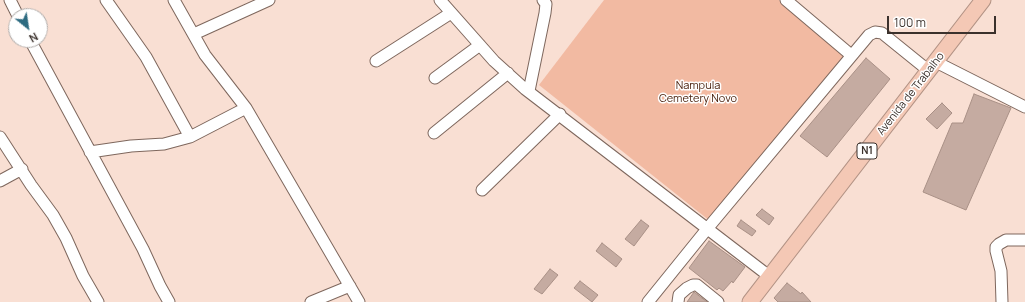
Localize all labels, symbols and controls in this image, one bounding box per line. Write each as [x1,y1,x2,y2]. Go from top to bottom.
north arrow [8,8,48,48]
scale bar [889,8,998,34]
text: 100 m [894,14,926,31]
text: N [27,29,41,46]
street label: Avenida de Trabalho [875,50,947,138]
park label: Nampula Cemetery Novo [659,79,737,105]
road number: N1 [857,143,877,159]

